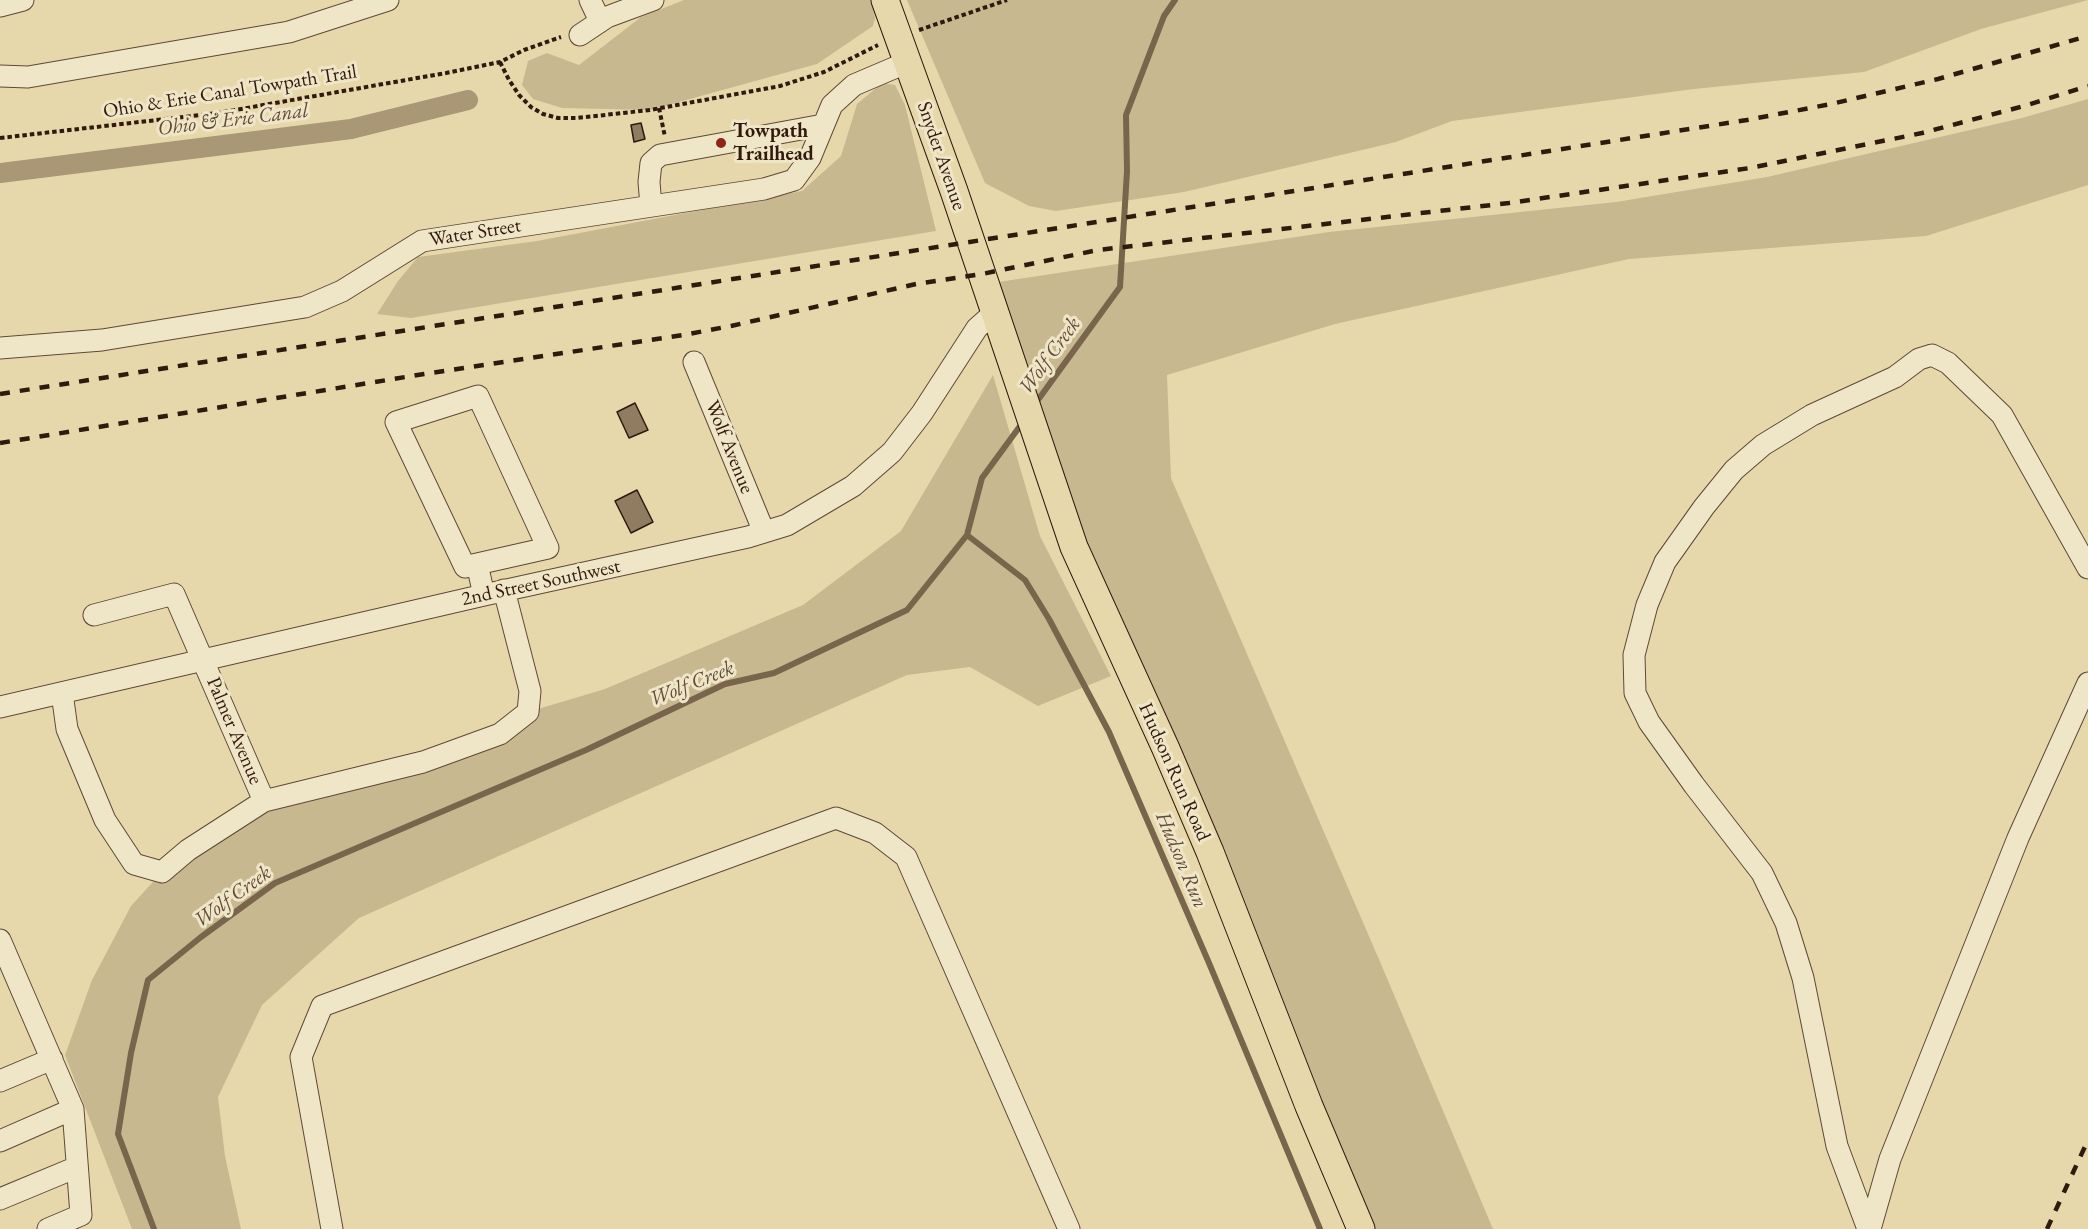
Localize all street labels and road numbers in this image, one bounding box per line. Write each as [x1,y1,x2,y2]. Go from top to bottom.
street label: Ohio & Erie Canal Towpath Trail [101,60,359,124]
street label: Snyder Avenue [911,99,971,213]
street label: Water Street [427,214,523,252]
street label: Wolf Avenue [699,397,759,497]
street label: 2nd Street Southwest [459,554,623,612]
street label: Palmer Avenue [201,674,267,788]
street label: Hudson Run Road [1133,699,1215,845]

